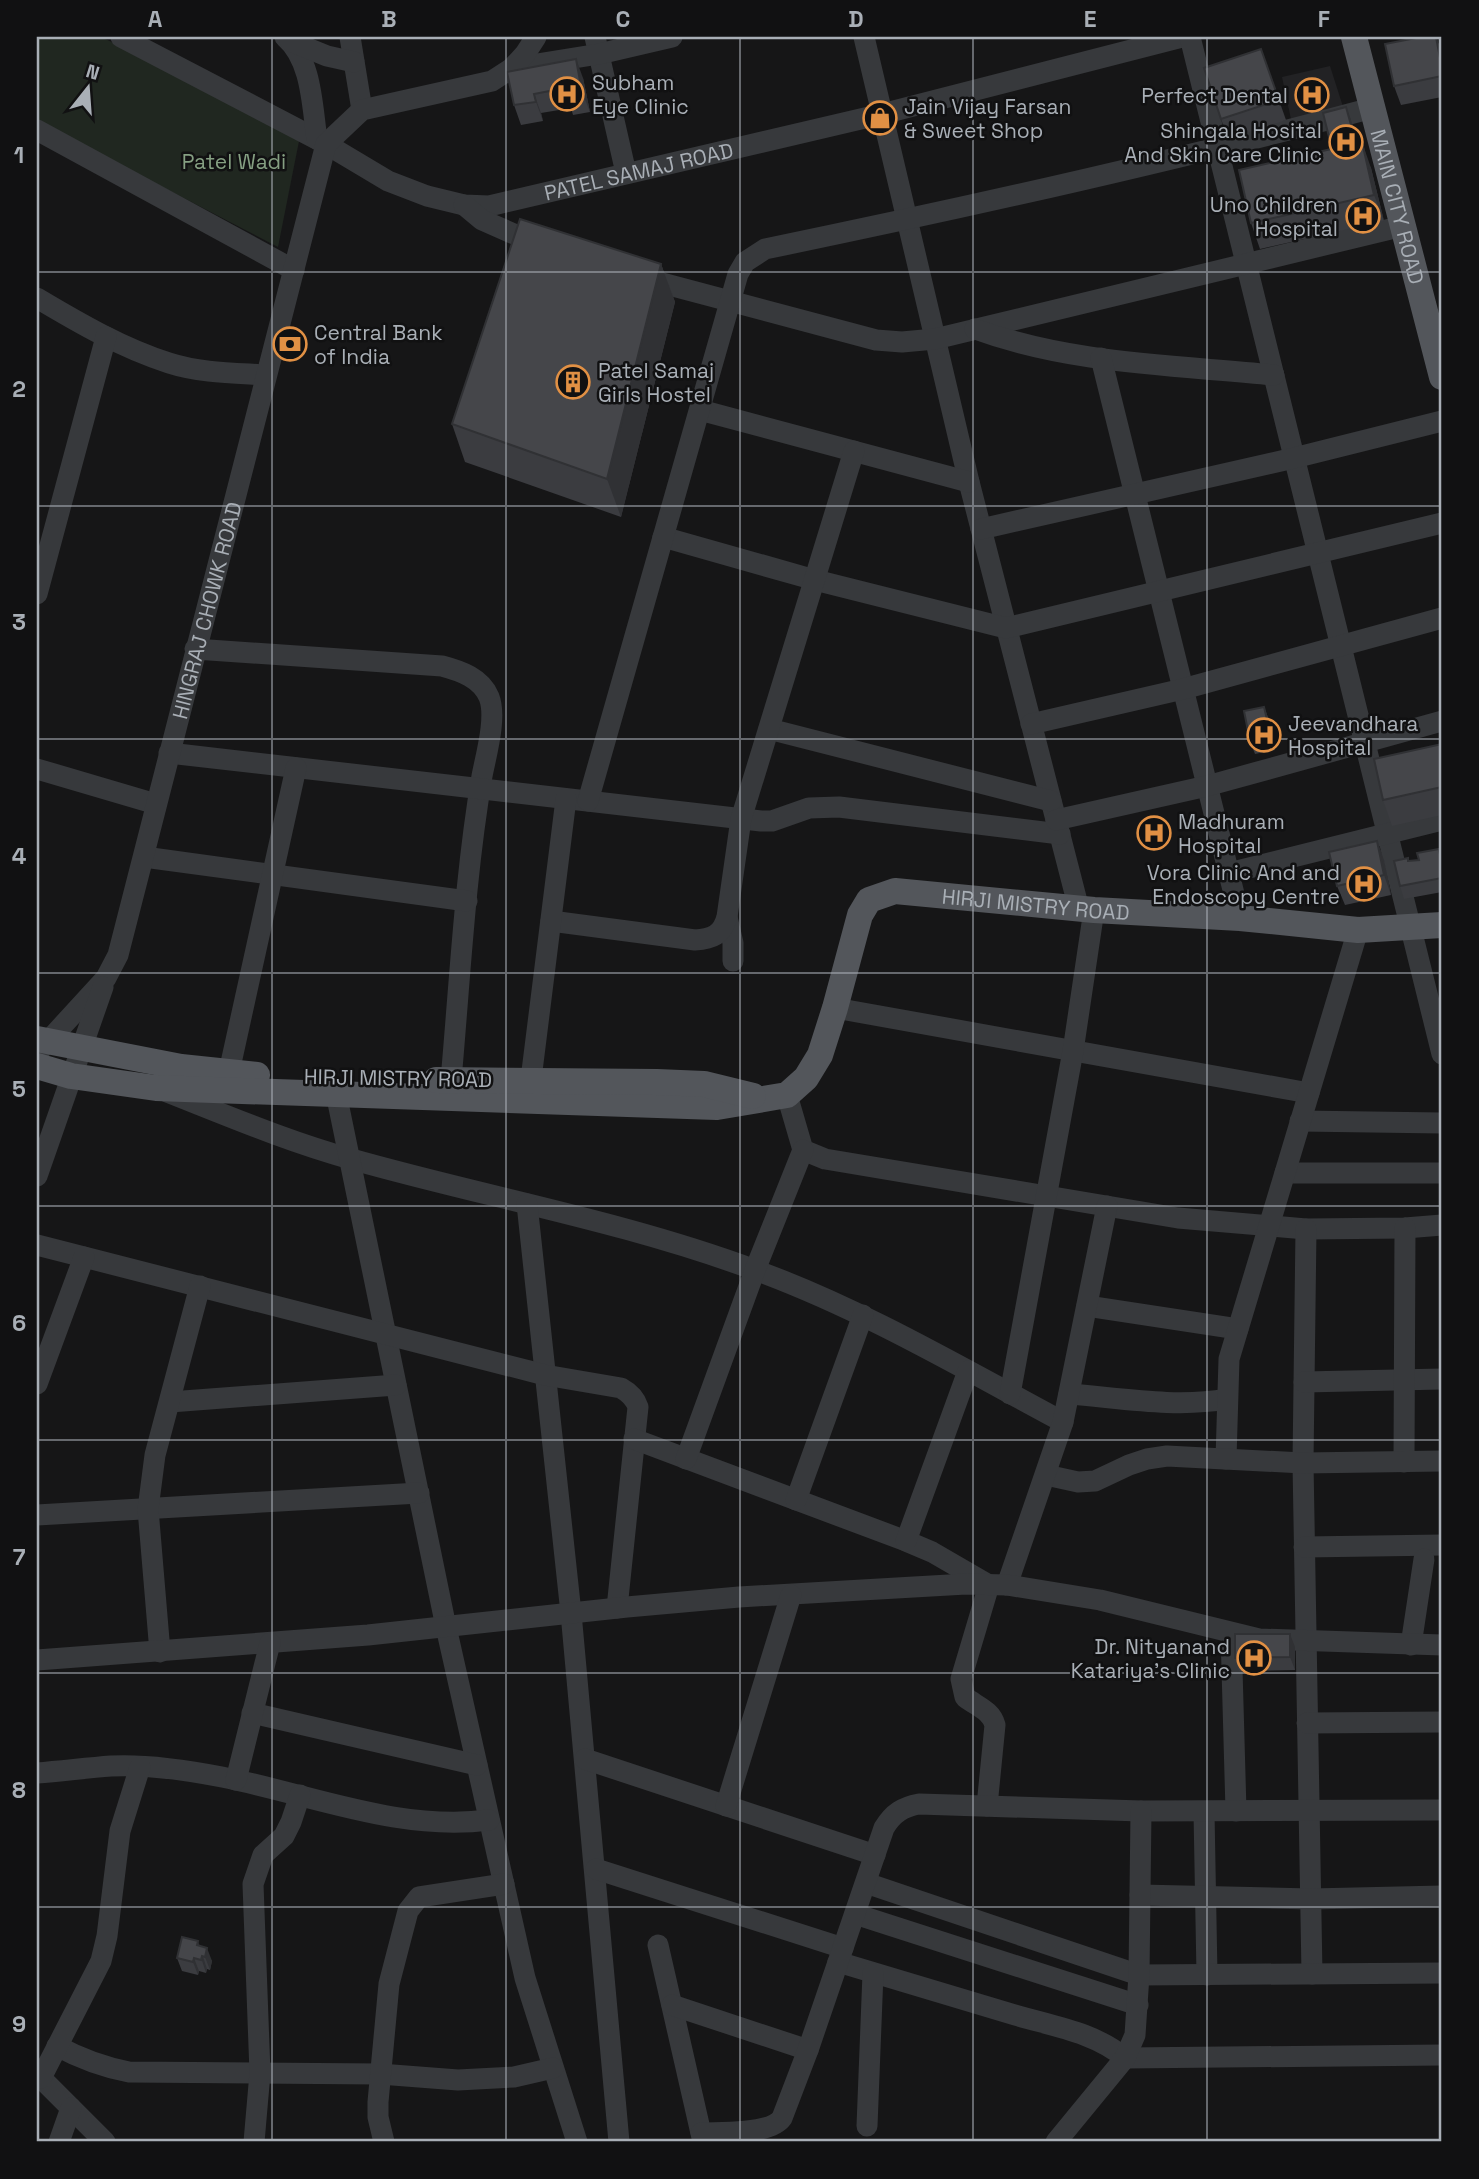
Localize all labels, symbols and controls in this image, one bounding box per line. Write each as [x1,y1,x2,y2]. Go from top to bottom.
text: A [148,4,163,34]
text: B [381,4,397,34]
text: C [616,4,630,34]
text: D [848,4,864,34]
text: E [1084,4,1096,34]
text: F [1318,4,1330,34]
north arrow [52,52,122,122]
text: N [83,58,103,86]
place label: Subham Eye Clinic [592,69,689,120]
hospital icon: Subham Eye Clinic [548,75,586,113]
hospital icon: Perfect Dental [1293,76,1331,114]
place label: Perfect Dental [1141,82,1288,109]
place label: Jain Vijay Farsan & Sweet Shop [904,93,1071,144]
shop icon: Jain Vijay Farsan & Sweet Shop [861,99,899,137]
place label: Shingala Hosital And Skin Care Clinic [1124,117,1322,168]
hospital icon: Shingala Hosital And Skin Care Clinic [1327,123,1365,161]
street label: MAIN CITY ROAD [1365,126,1431,287]
street label: PATEL SAMAJ ROAD [541,136,736,206]
text: 1 [14,140,24,170]
park label: Patel Wadi [182,148,286,175]
place label: Uno Children Hospital [1210,191,1338,242]
hospital icon: Uno Children Hospital [1344,197,1382,235]
place label: Central Bank of India [314,319,442,370]
bank icon: Central Bank of India [271,325,309,363]
place label: Patel Samaj Girls Hostel [598,357,714,408]
building icon: Patel Samaj Girls Hostel [554,363,592,401]
text: 2 [12,374,26,404]
street label: HINGRAJ CHOWK ROAD [166,499,247,722]
text: 3 [12,607,26,637]
place label: Jeevandhara Hospital [1288,710,1418,761]
hospital icon: Jeevandhara Hospital [1245,716,1283,754]
place label: Madhuram Hospital [1178,808,1285,859]
hospital icon: Madhuram Hospital [1135,814,1173,852]
text: 4 [12,841,27,871]
place label: Vora Clinic And and Endoscopy Centre [1147,859,1340,910]
hospital icon: Vora Clinic And and Endoscopy Centre [1345,865,1383,903]
street label: HIRJI MISTRY ROAD [941,882,1130,925]
street label: HIRJI MISTRY ROAD [304,1063,492,1093]
text: 5 [12,1074,26,1104]
text: 6 [12,1308,26,1338]
text: 7 [13,1542,26,1572]
place label: Dr. Nityanand Katariya's Clinic [1071,1633,1230,1684]
hospital icon: Dr. Nityanand Katariya's Clinic [1235,1639,1273,1677]
text: 8 [12,1775,26,1805]
text: 9 [12,2009,26,2039]

